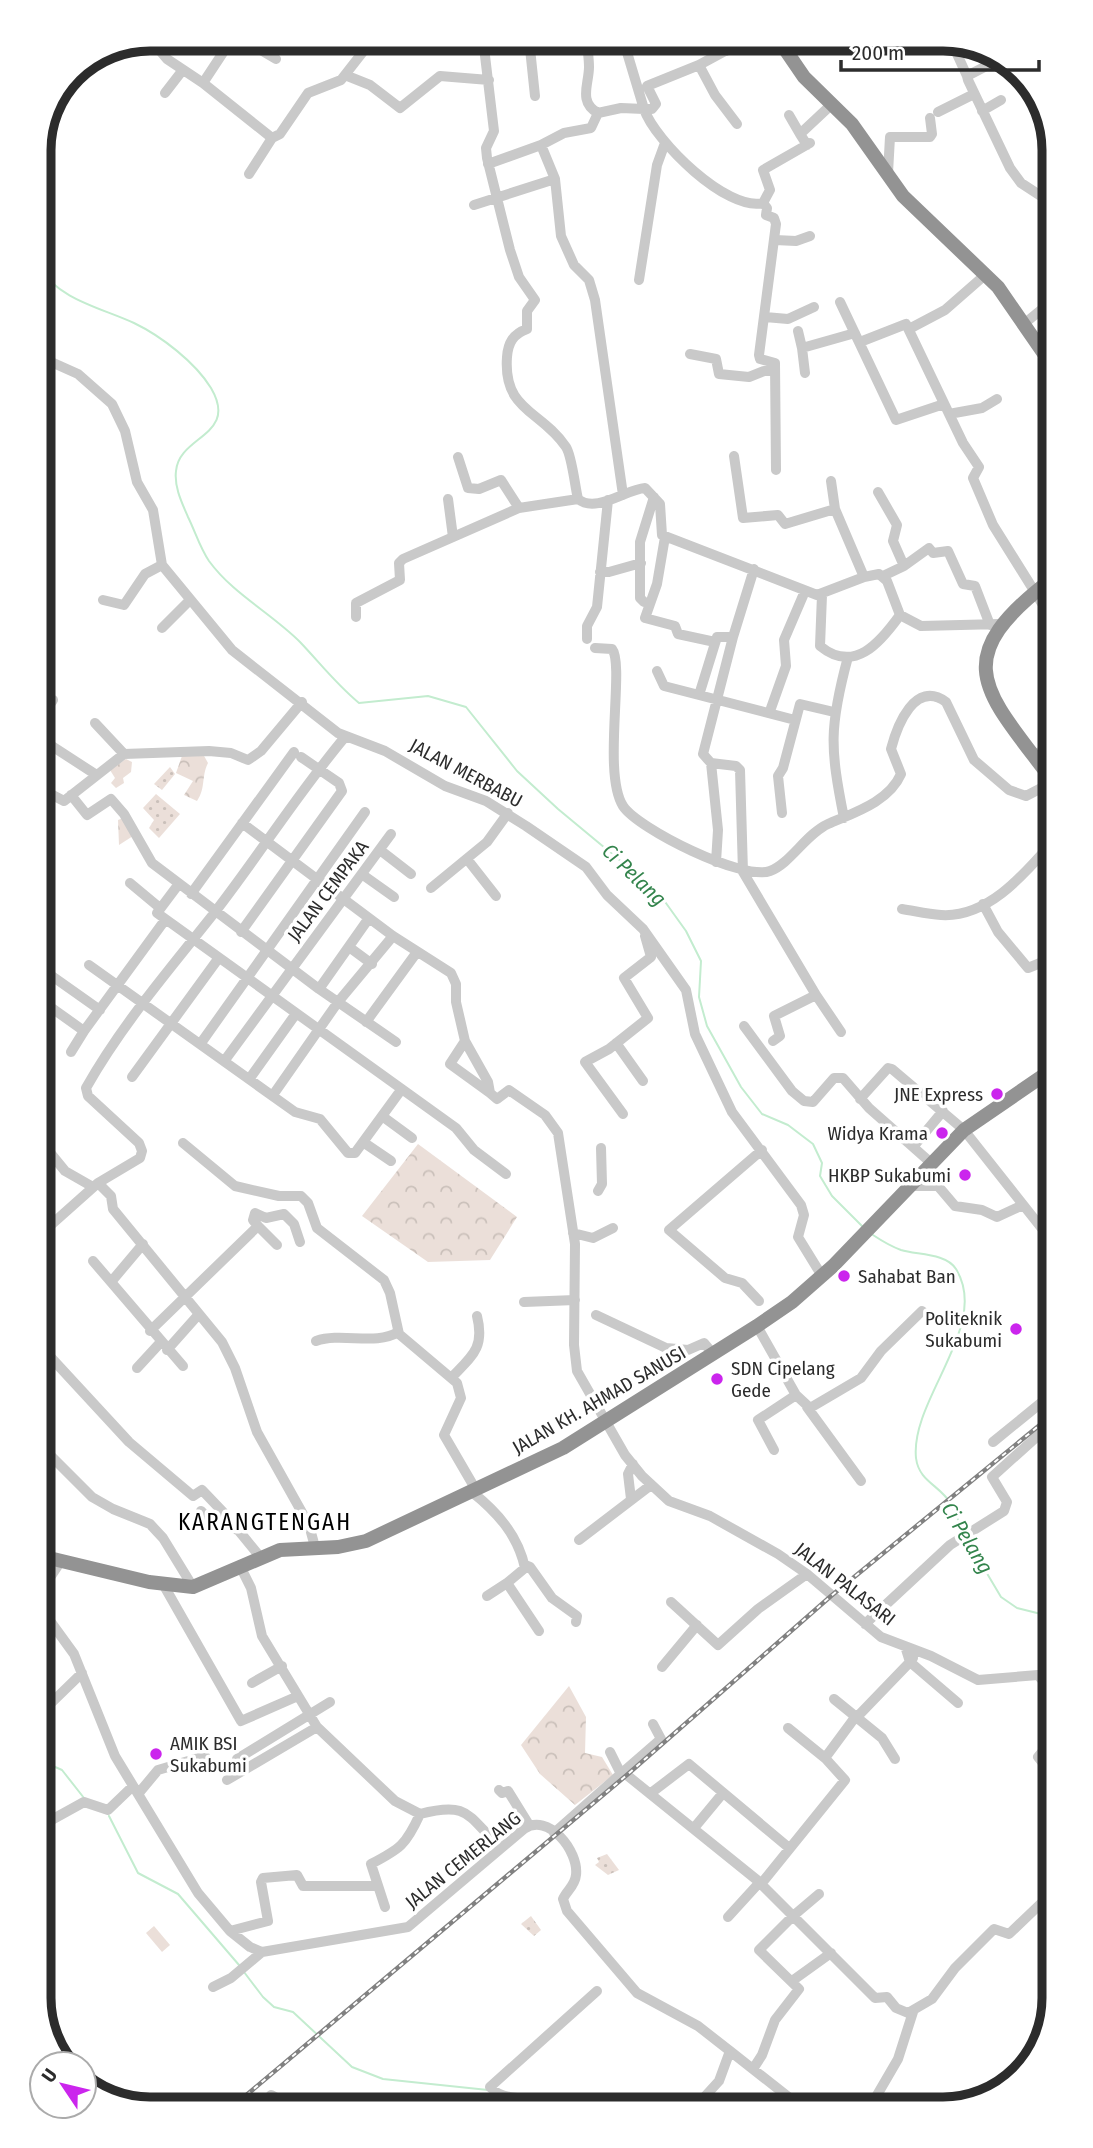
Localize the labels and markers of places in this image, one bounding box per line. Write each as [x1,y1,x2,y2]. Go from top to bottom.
place label: JNE Express [894,1083,983,1106]
marker: JNE Express [989,1086,1005,1102]
place label: Widya Krama [827,1122,928,1145]
marker: Widya Krama [934,1125,950,1141]
place label: HKBP Sukabumi [828,1164,951,1187]
marker: HKBP Sukabumi [957,1167,973,1183]
place label: Sahabat Ban [858,1265,956,1288]
marker: Sahabat Ban [836,1268,852,1284]
place label: Politeknik Sukabumi [925,1307,1002,1352]
marker: Politeknik Sukabumi [1008,1321,1024,1337]
place label: SDN Cipelang Gede [731,1357,835,1402]
marker: SDN Cipelang Gede [709,1371,725,1387]
place label: AMIK BSI Sukabumi [170,1732,247,1777]
marker: AMIK BSI Sukabumi [148,1746,164,1762]

